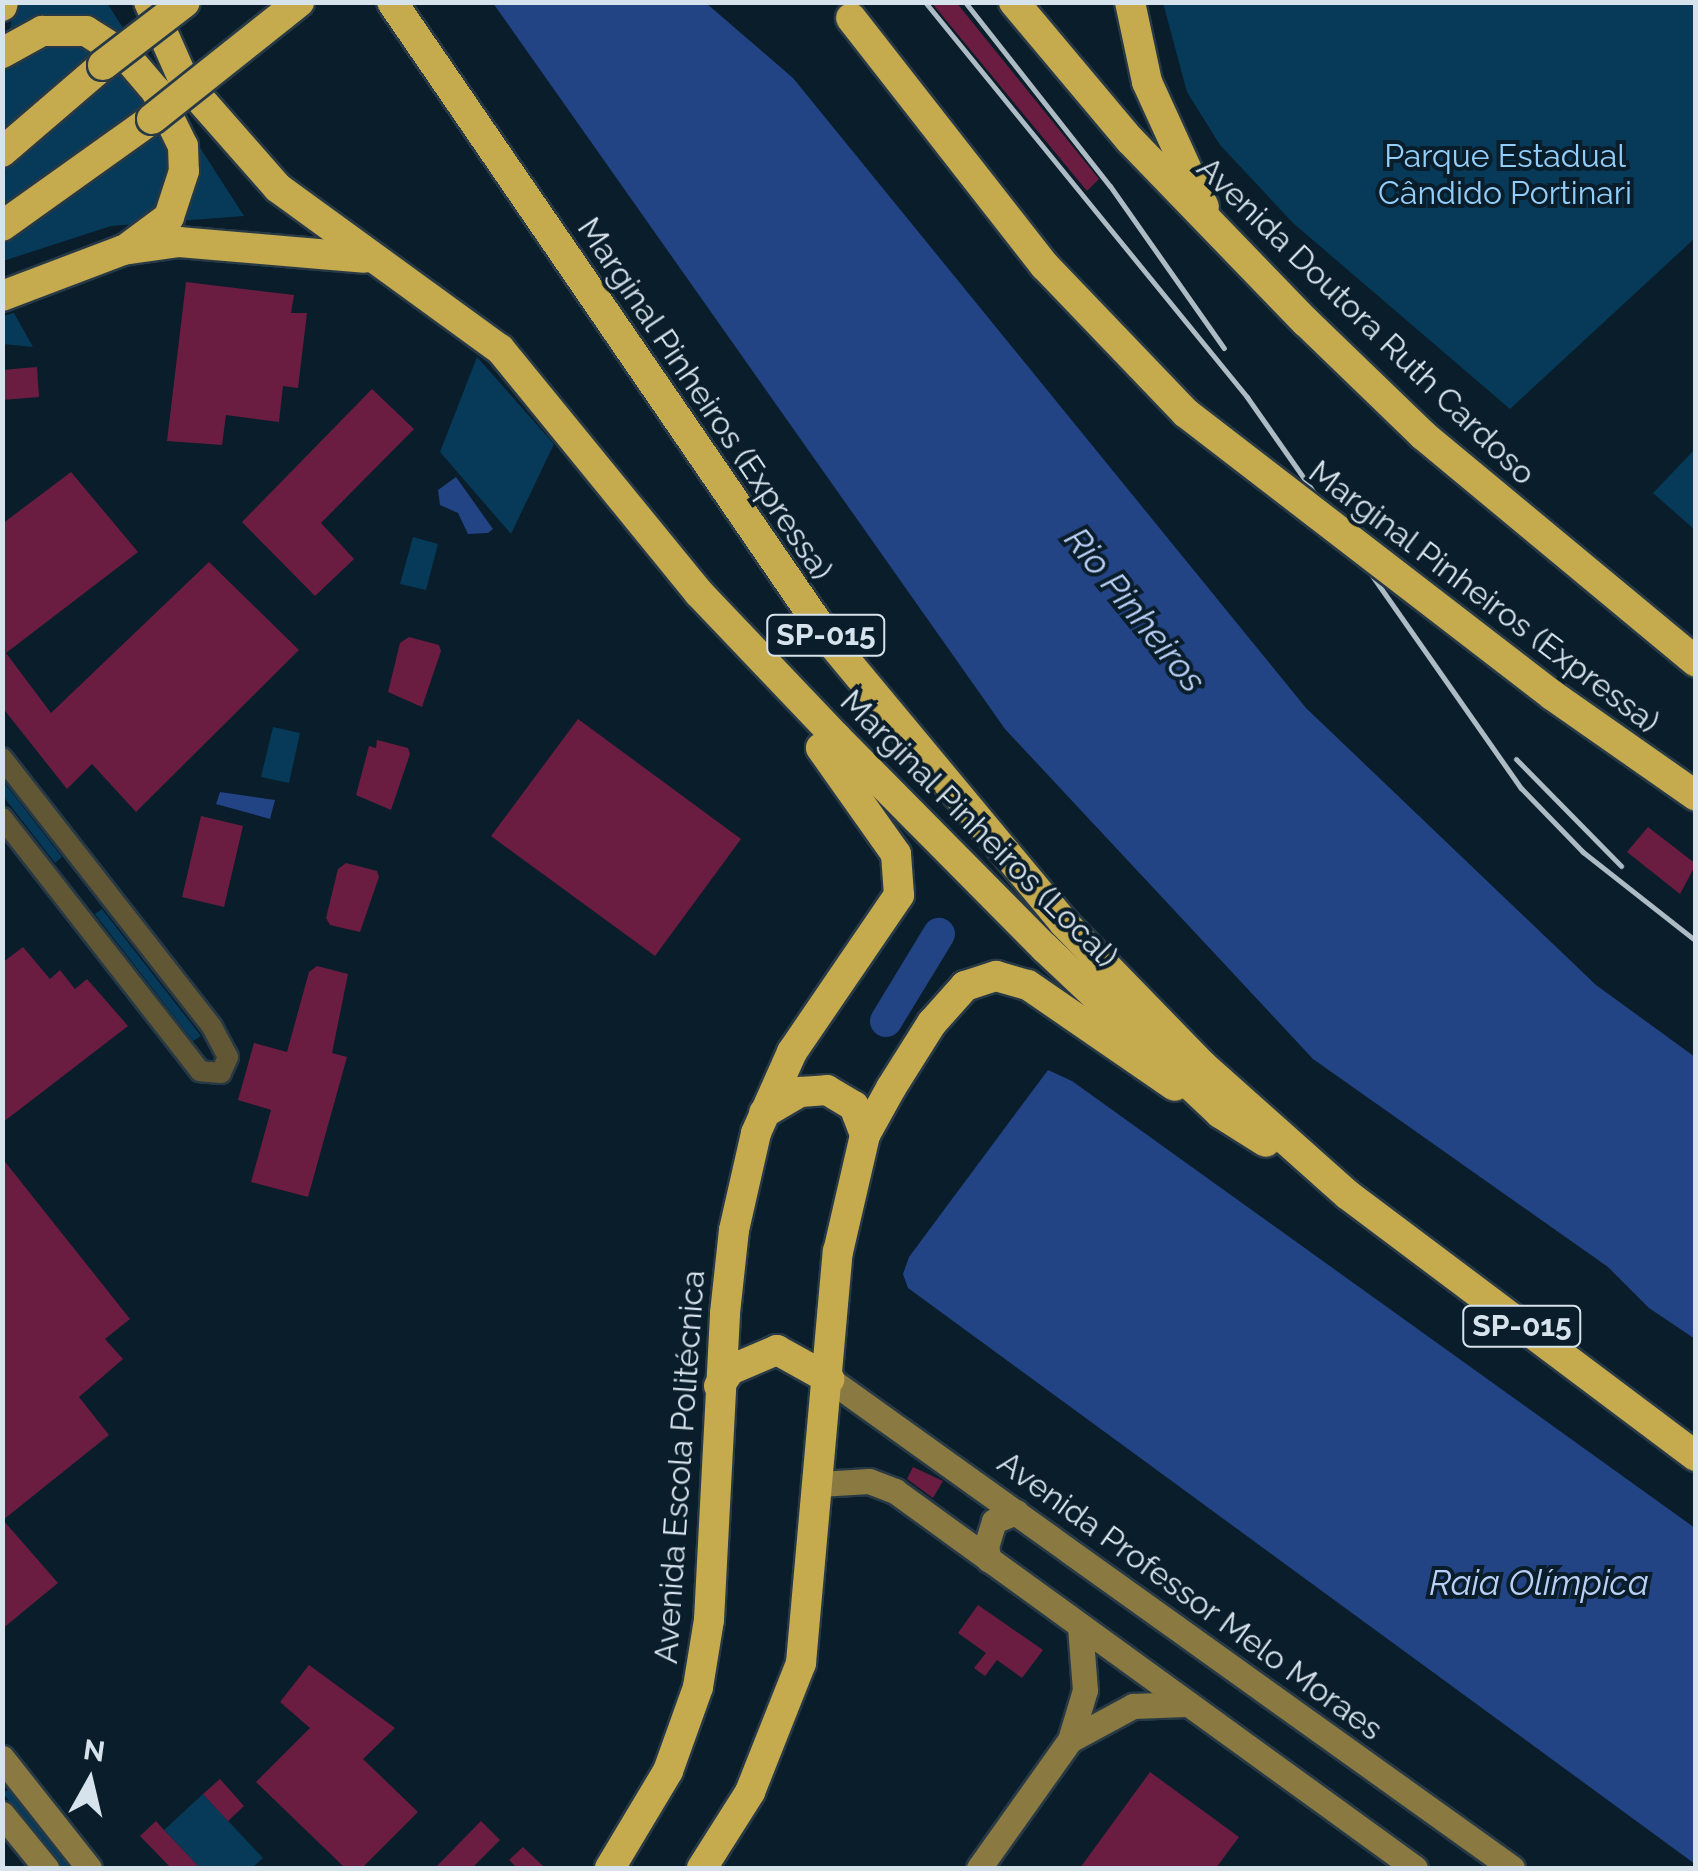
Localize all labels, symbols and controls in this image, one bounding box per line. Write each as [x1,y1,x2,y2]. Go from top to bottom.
park label: Parque Estadual Cândido Portinari [1378,138,1632,213]
street label: Avenida Doutora Ruth Cardoso [1189,149,1543,493]
street label: Marginal Pinheiros (Expressa) [569,210,841,588]
street label: Marginal Pinheiros (Expressa) [1301,452,1667,742]
water label: Rio Pinheiros [1056,519,1214,701]
road number: SP-015 [766,610,886,660]
street label: Marginal Pinheiros (Local) [832,682,1126,976]
street label: Avenida Escola Politécnica [647,1269,713,1665]
road number: SP-015 [1462,1301,1582,1351]
street label: Avenida Professor Melo Moraes [990,1443,1390,1749]
water label: Raia Olímpica [1429,1562,1649,1604]
north arrow [40,1731,140,1831]
text: N [81,1733,107,1769]

